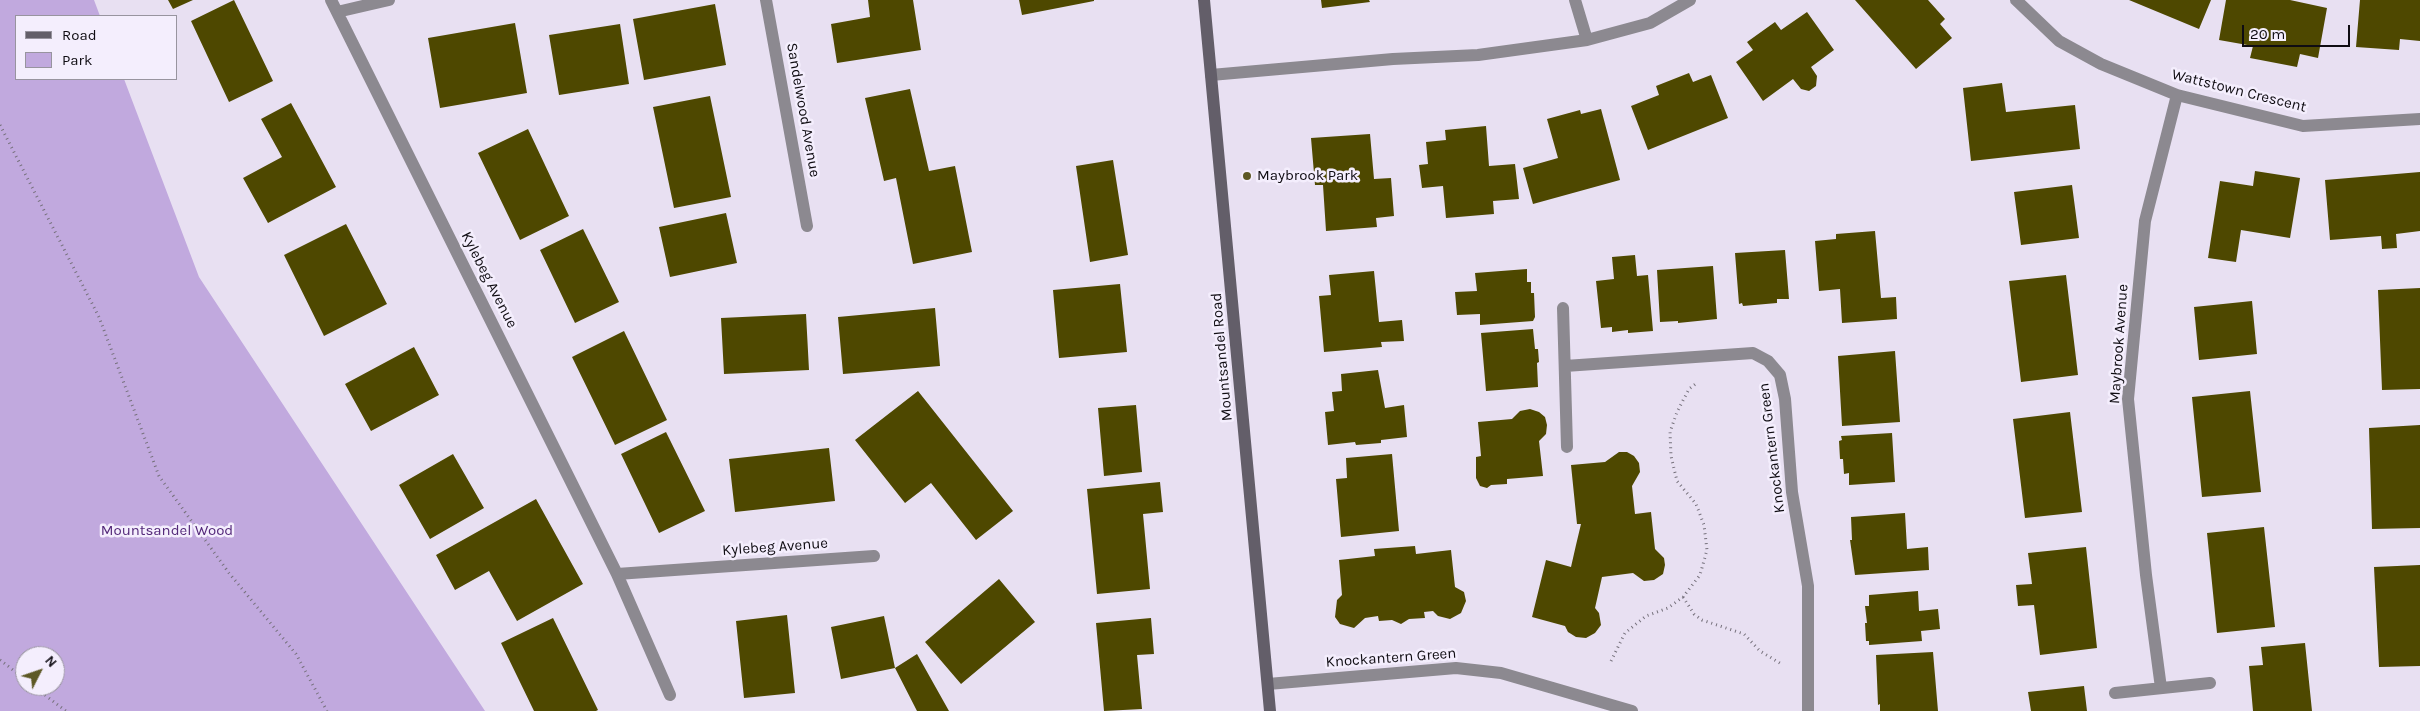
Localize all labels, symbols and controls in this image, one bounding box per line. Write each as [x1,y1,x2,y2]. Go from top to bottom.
legend [15,15,178,80]
scale bar [2245,15,2352,47]
text: 20 m [2250,25,2285,43]
text: Road [62,26,97,44]
street label: Sandelwood Avenue [782,41,824,179]
text: Park [62,51,92,69]
street label: Wattstown Crescent [2170,66,2308,116]
place label: Maybrook Park [1257,167,1358,185]
marker: Maybrook Park [1241,170,1253,182]
street label: Kylebeg Avenue [457,229,521,331]
street label: Maybrook Avenue [2106,284,2132,404]
street label: Mountsandel Road [1207,292,1237,422]
street label: Knockantern Green [1755,382,1789,514]
park label: Mountsandel Wood [101,522,233,540]
street label: Kylebeg Avenue [722,534,828,560]
street label: Knockantern Green [1325,644,1457,672]
north arrow [15,646,65,696]
text: N [41,652,61,671]

